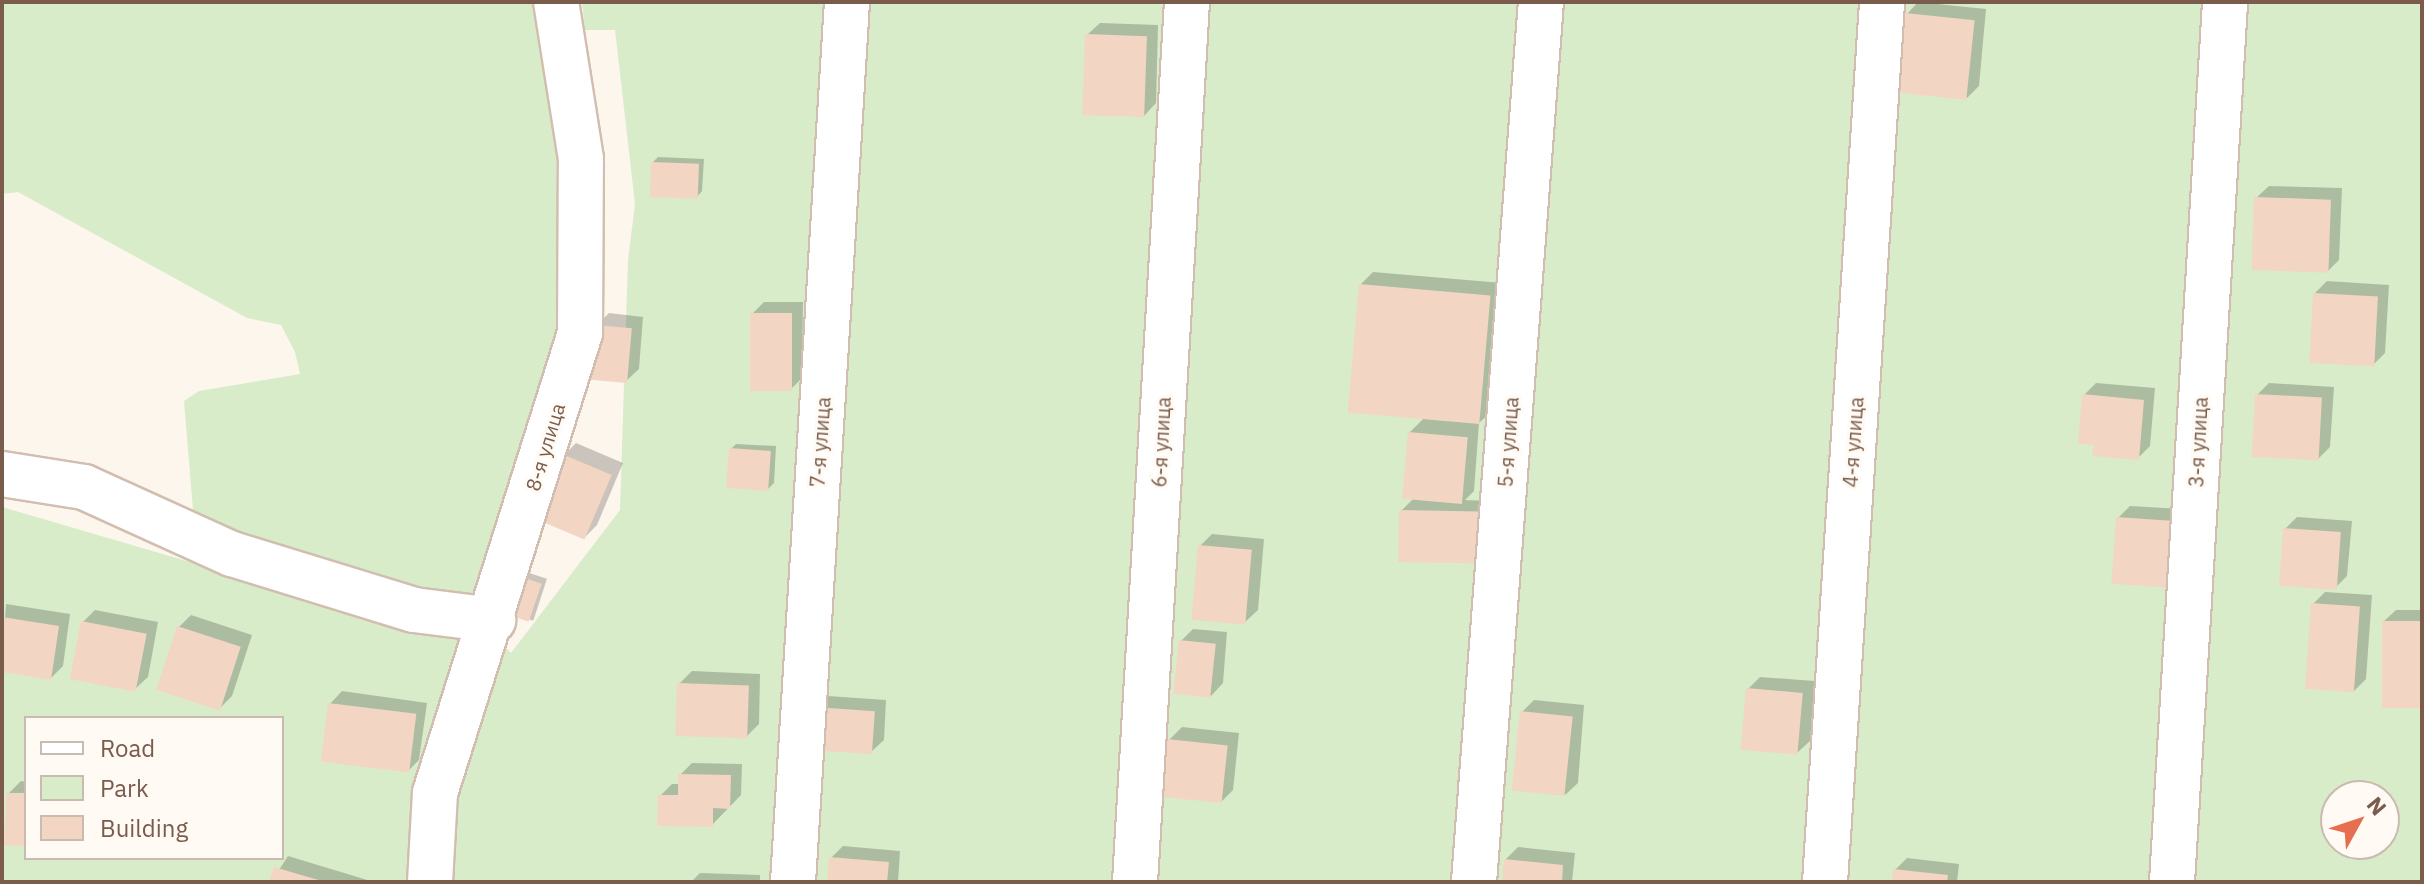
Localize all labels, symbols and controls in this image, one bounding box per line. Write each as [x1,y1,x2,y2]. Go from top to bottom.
street label: 7-я улица [805,396,835,488]
street label: 6-я улица [1147,396,1175,488]
street label: 5-я улица [1493,396,1523,488]
street label: 4-я улица [1838,396,1868,488]
street label: 3-я улица [2184,396,2212,488]
street label: 8-я улица [520,400,570,494]
legend [24,716,284,860]
text: Road [100,732,155,764]
text: Park [100,772,149,804]
north arrow [2320,780,2400,860]
text: N [2361,790,2393,821]
text: Building [100,812,188,844]

